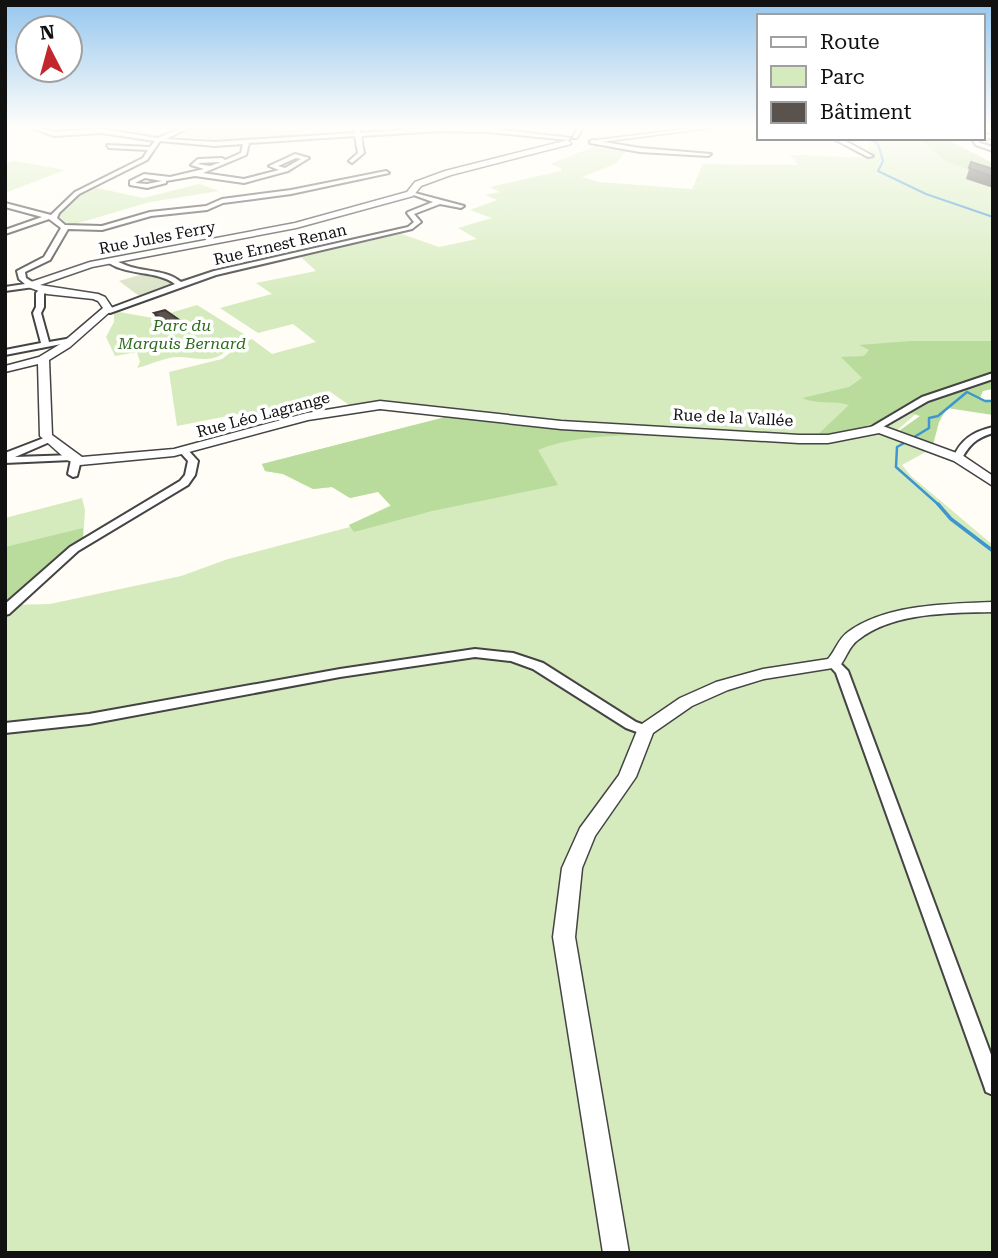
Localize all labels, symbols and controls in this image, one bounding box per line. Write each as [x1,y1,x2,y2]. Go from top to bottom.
north arrow [14,14,84,84]
legend [757,14,984,140]
text: N [39,20,56,45]
text: Route [820,30,879,54]
text: Parc [820,65,865,89]
text: Bâtiment [820,100,912,124]
street label: Rue Jules Ferry [97,217,218,258]
street label: Rue Ernest Renan [212,220,349,269]
park label: Parc du Marquis Bernard [117,316,246,353]
street label: Rue Léo Lagrange [194,388,332,441]
street label: Rue de la Vallée [672,405,794,430]

